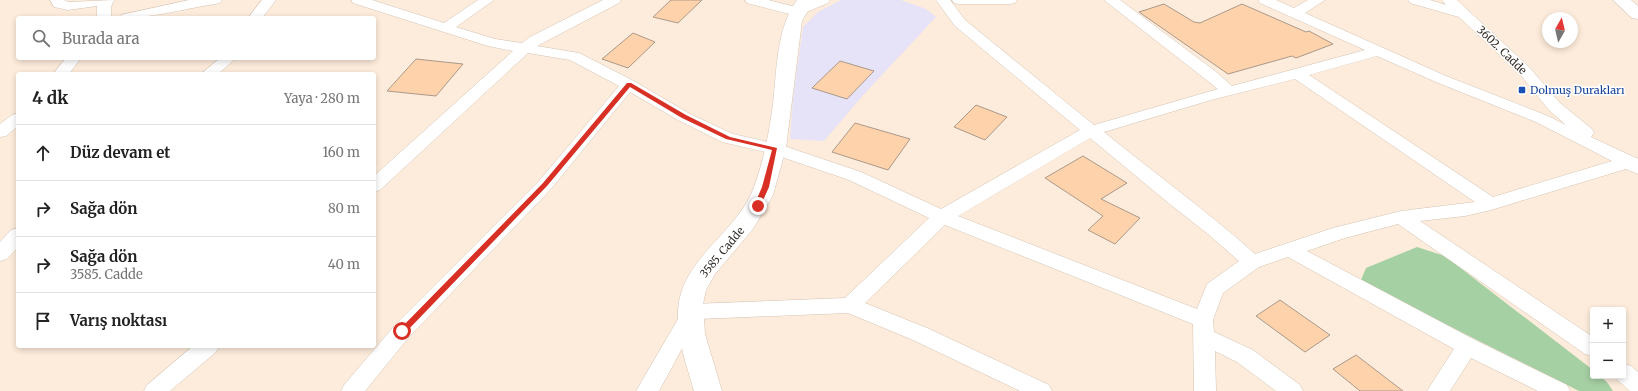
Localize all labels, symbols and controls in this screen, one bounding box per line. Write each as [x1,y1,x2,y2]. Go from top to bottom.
north arrow [1542,12,1578,48]
search box [16,16,376,60]
street label: 3602. Cadde [1474,23,1530,77]
icon: search [30,27,52,49]
text: Burada ara [62,29,140,48]
place label: Dolmuş Durakları [1530,83,1625,97]
marker: Dolmuş Durakları [1517,85,1527,95]
text: 4 dk [32,87,68,109]
text: Yaya · 280 m [284,90,360,107]
icon: ahead [32,142,54,164]
text: Düz devam et [70,143,170,162]
text: 160 m [322,144,360,161]
route end [749,197,767,215]
icon: right [32,198,54,220]
text: Sağa dön [70,199,137,218]
text: 80 m [328,200,360,217]
street label: 3585. Cadde [697,224,747,280]
text: Sağa dön [70,247,137,266]
icon: right [32,254,54,276]
text: 40 m [328,256,360,273]
text: 3585. Cadde [70,266,143,283]
map controls [1590,307,1626,379]
button: + [1590,307,1626,343]
icon: arrive [32,310,54,332]
text: Varış noktası [70,311,167,330]
route start [393,322,411,340]
button: − [1590,343,1626,379]

